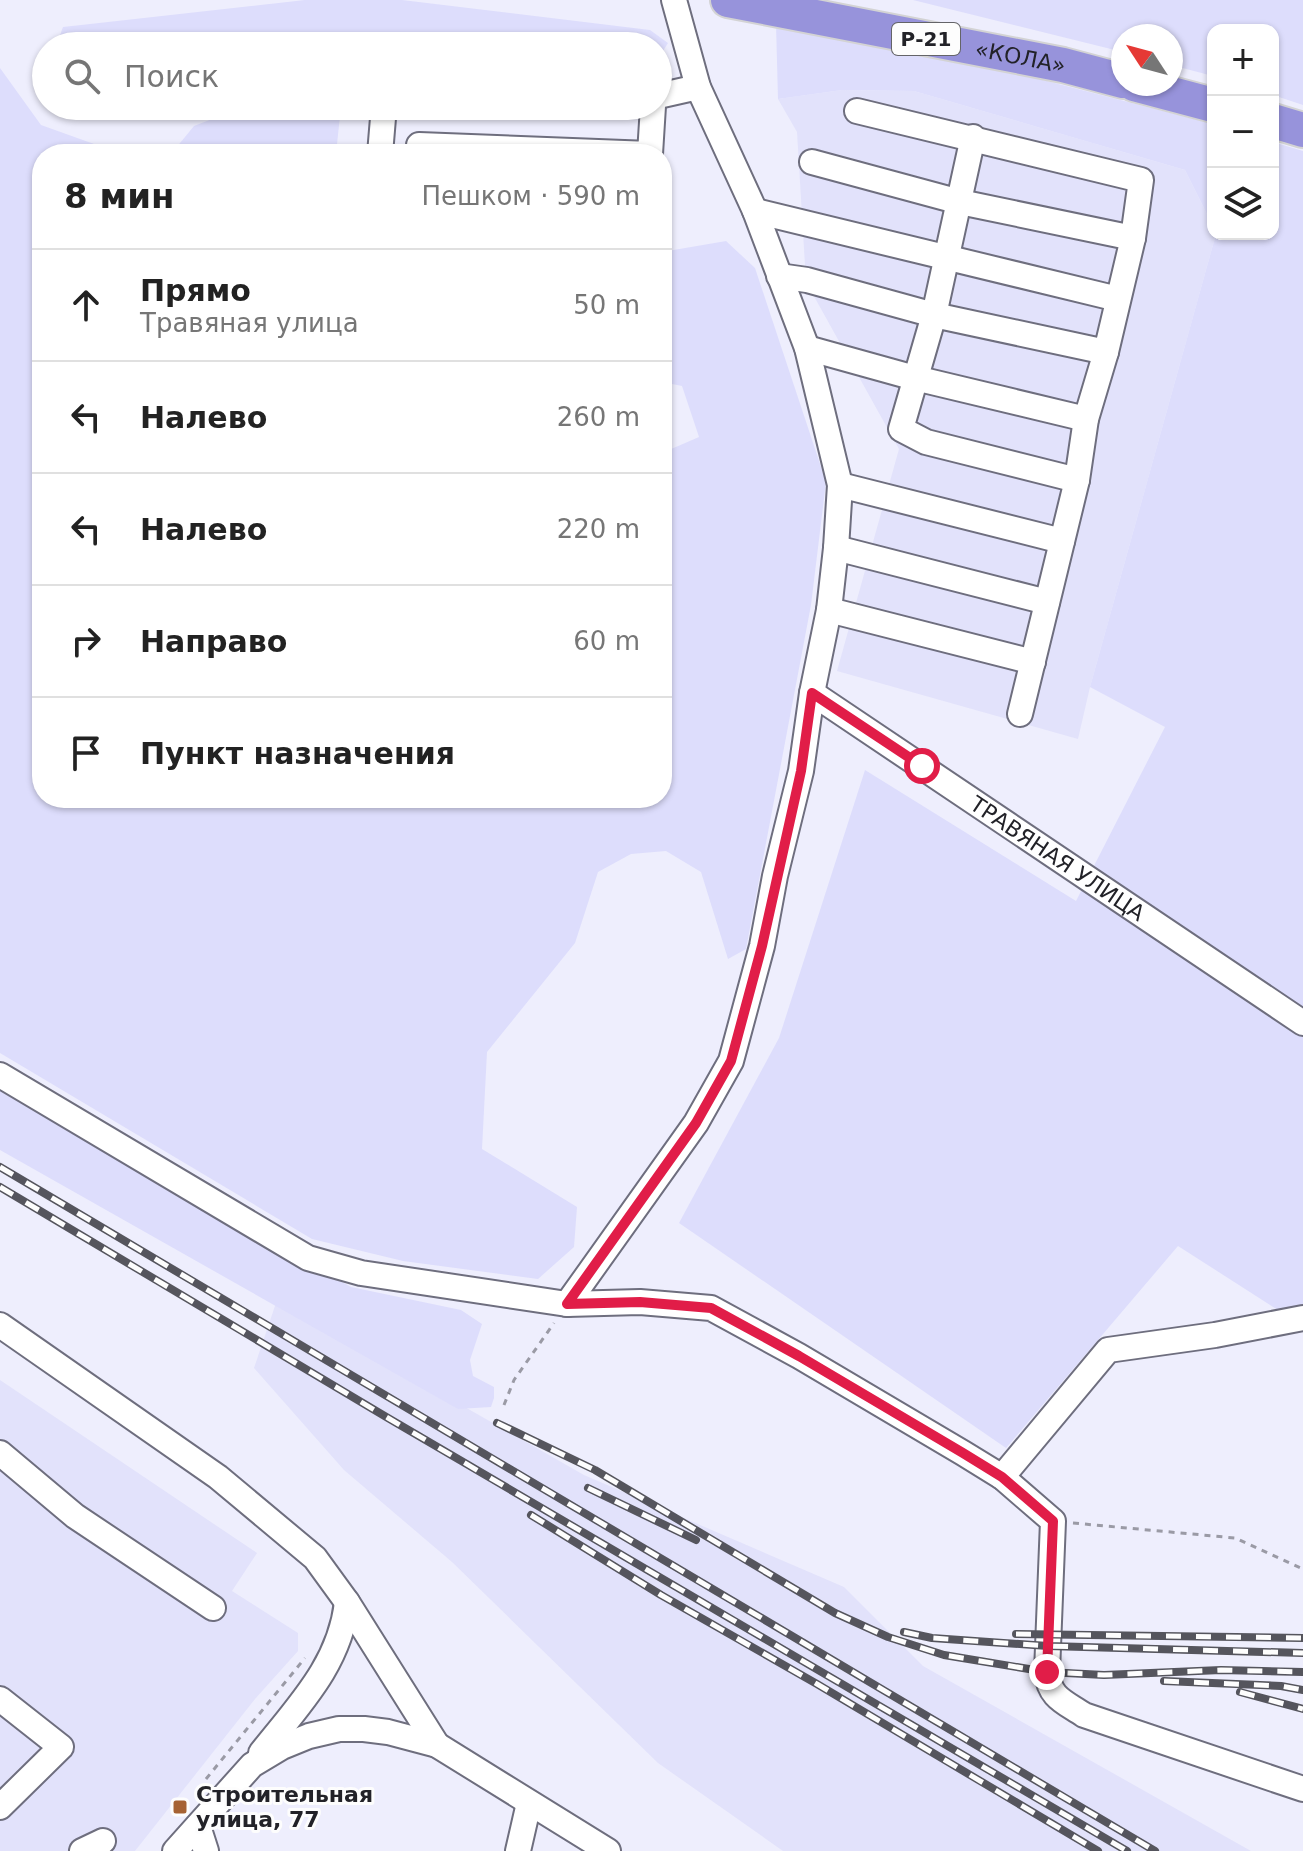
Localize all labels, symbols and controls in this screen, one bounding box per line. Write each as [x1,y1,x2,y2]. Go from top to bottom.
road number: Р-21 [892,23,960,55]
north arrow [1111,24,1183,96]
map controls [1207,24,1279,240]
button: + [1207,24,1279,96]
search box [32,32,672,120]
street label: «КОЛА» [973,36,1068,78]
icon: search [60,54,104,98]
text: Поиск [124,59,219,94]
button: − [1207,96,1279,168]
button: layers [1207,168,1279,240]
text: 8 мин [64,176,175,216]
text: Пешком · 590 m [421,181,640,211]
text: Прямо [140,273,251,308]
icon: ahead [64,283,108,327]
text: 50 m [573,290,640,320]
text: Травяная улица [140,308,359,338]
icon: left [64,395,108,439]
text: Налево [140,400,267,435]
text: 260 m [557,402,640,432]
icon: left [64,507,108,551]
text: Налево [140,512,267,547]
text: 220 m [557,514,640,544]
icon: right [64,619,108,663]
text: Направо [140,624,287,659]
text: 60 m [573,626,640,656]
icon: arrive [64,731,108,775]
text: Пункт назначения [140,736,455,771]
route start [904,748,940,784]
street label: ТРАВЯНАЯ УЛИЦА [965,790,1150,926]
route end [1029,1654,1065,1690]
place label: Строительная улица, 77 [196,1782,373,1832]
marker: Строительная улица, 77 [171,1798,189,1816]

